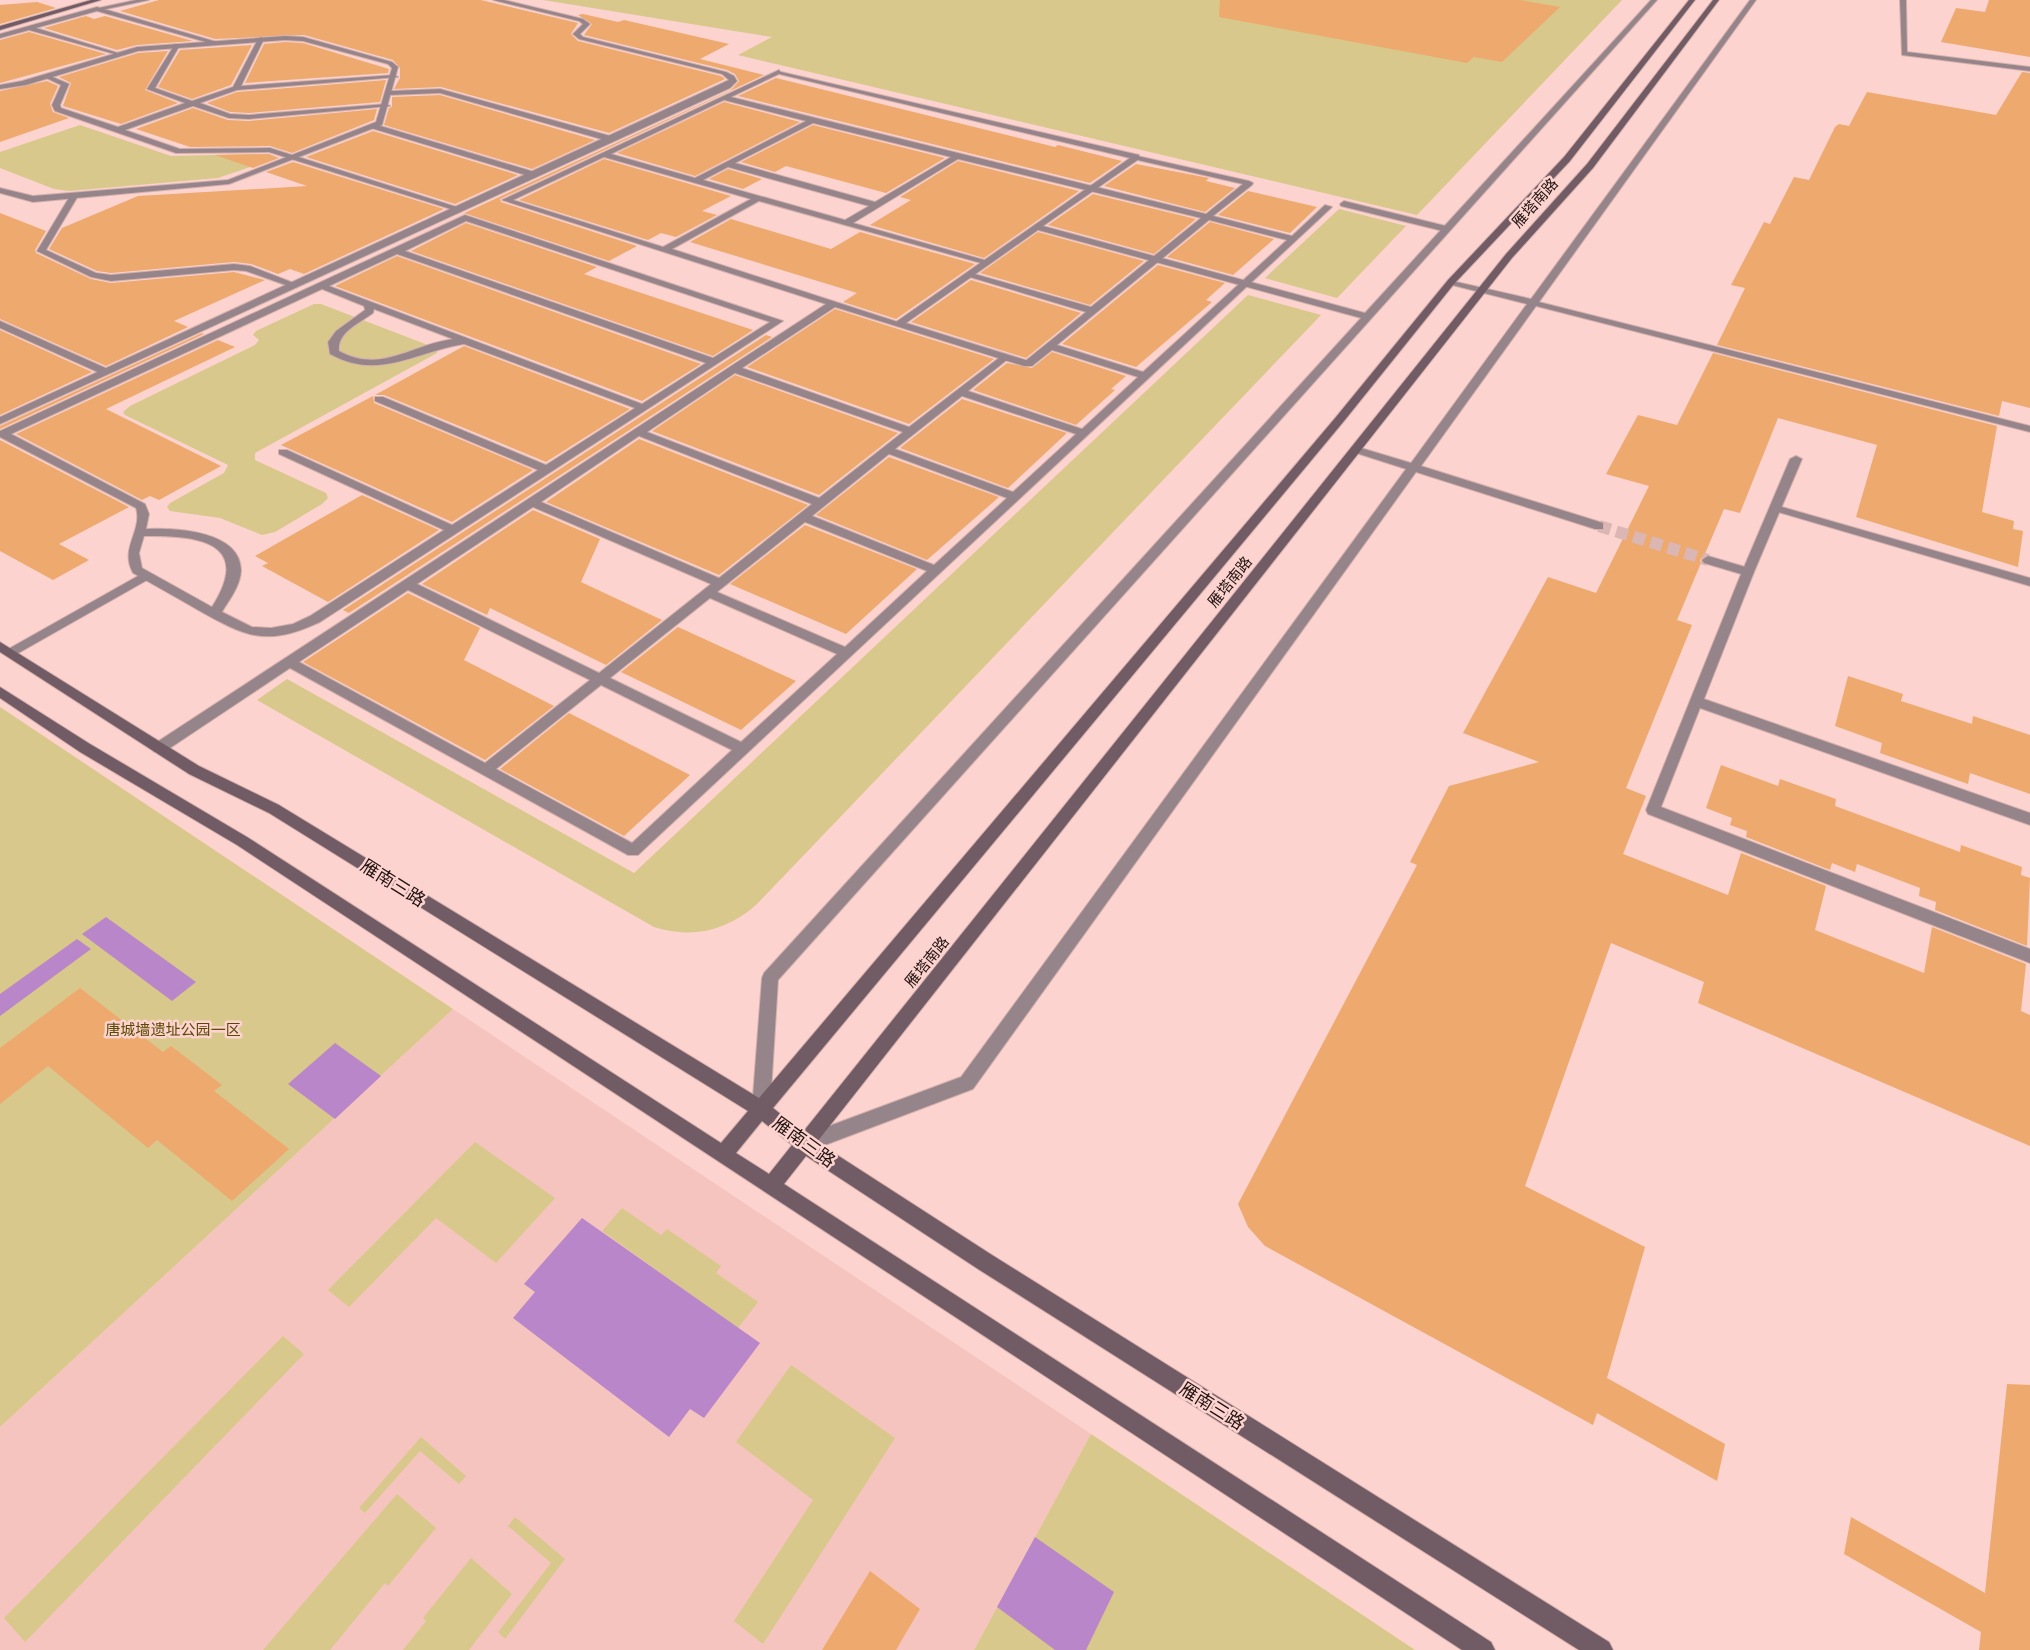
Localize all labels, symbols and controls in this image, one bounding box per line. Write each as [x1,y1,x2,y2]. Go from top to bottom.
street label: 雁塔南路 [1508,175,1562,231]
street label: 雁塔南路 [1204,553,1256,611]
street label: 雁南三路 [357,855,429,911]
street label: 雁塔南路 [901,933,953,991]
park label: 唐城墙遗址公园一区 [105,1021,241,1039]
street label: 雁南三路 [768,1112,840,1172]
street label: 雁南三路 [1176,1378,1248,1434]

